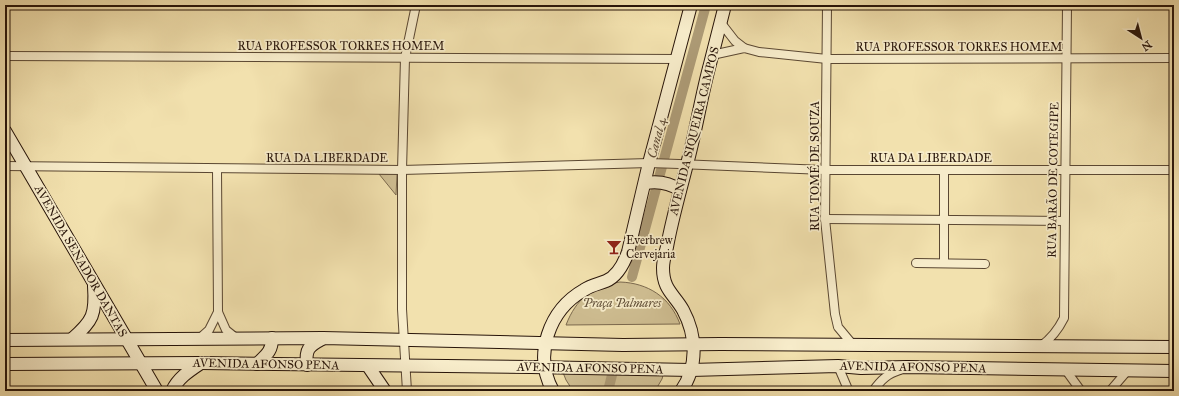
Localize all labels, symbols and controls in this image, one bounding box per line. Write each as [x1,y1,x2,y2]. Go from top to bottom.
north arrow [1121,18,1161,58]
text: N [1138,38,1154,54]
street label: RUA PROFESSOR TORRES HOMEM [238,39,444,53]
street label: RUA PROFESSOR TORRES HOMEM [856,40,1062,54]
street label: AVENIDA SIQUEIRA CAMPOS [666,45,722,218]
street label: RUA TOMÉ DE SOUZA [806,101,822,231]
street label: RUA BARÃO DE COTEGIPE [1044,102,1061,258]
water label: Canal 4 [644,115,670,160]
street label: RUA DA LIBERDADE [266,151,388,165]
street label: RUA DA LIBERDADE [870,151,992,165]
street label: AVENIDA SENADOR DANTAS [31,182,130,340]
place label: Everbrew Cervejaria [626,233,676,261]
bar icon: Everbrew Cervejaria [605,238,623,256]
park label: Praça Palmares [583,296,662,310]
street label: AVENIDA AFONSO PENA [192,356,339,372]
street label: AVENIDA AFONSO PENA [839,359,986,375]
street label: AVENIDA AFONSO PENA [516,360,663,376]

